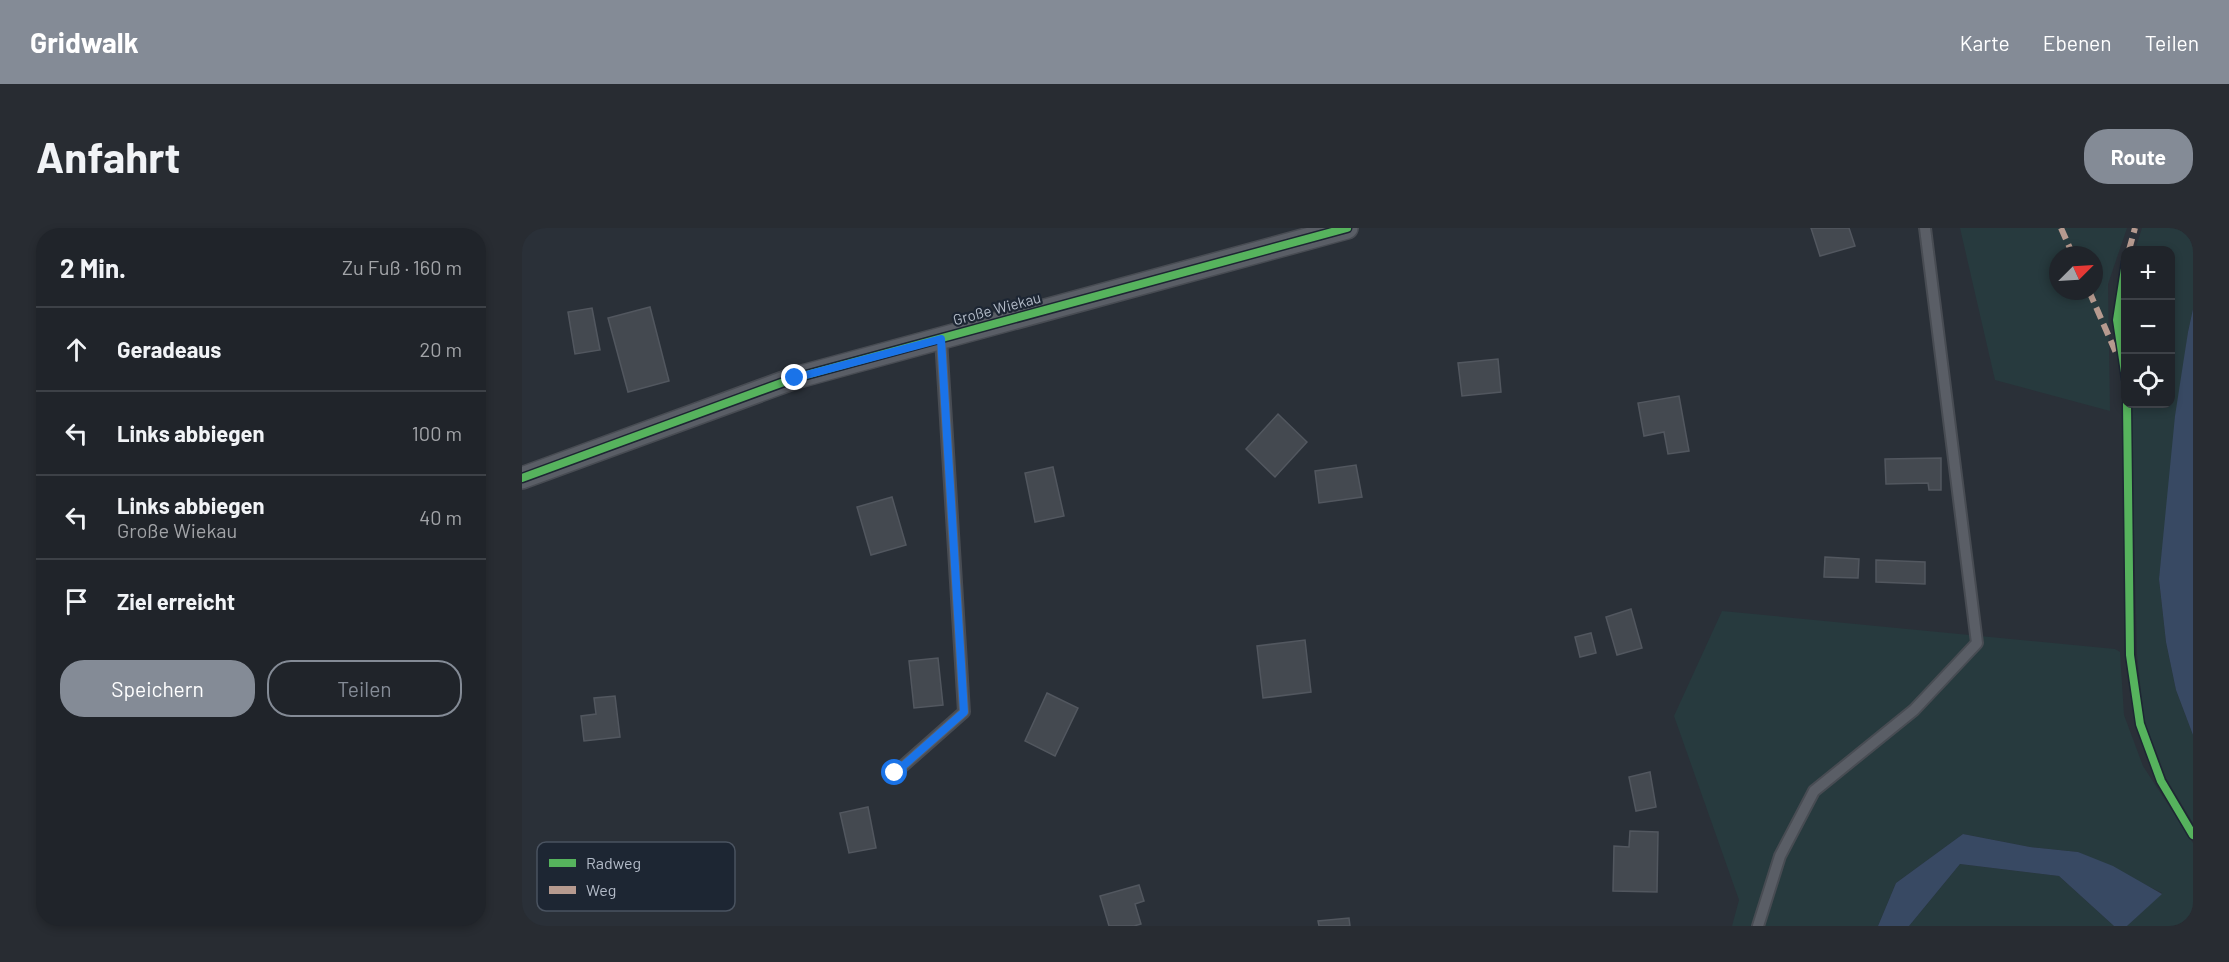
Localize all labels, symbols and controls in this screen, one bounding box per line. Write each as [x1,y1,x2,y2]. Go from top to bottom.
text: Gridwalk [30,25,139,59]
text: Karte [1960,30,2010,55]
text: Ebenen [2043,30,2112,55]
text: Teilen [2145,30,2199,55]
button: Route [2084,129,2193,184]
text: Anfahrt [36,131,181,181]
north arrow [2049,246,2103,300]
map controls [2121,246,2175,408]
button: + [2121,246,2175,300]
text: 2 Min. [60,252,126,283]
text: Zu Fuß · 160 m [342,255,462,279]
street label: Große Wiekau [951,288,1043,328]
button: − [2121,300,2175,354]
icon: ahead [60,333,93,366]
text: Geradeaus [117,336,221,362]
text: 20 m [419,337,462,361]
button: locate [2121,354,2175,408]
route end [781,364,807,390]
icon: left [60,417,93,450]
text: Links abbiegen [117,420,265,446]
text: 100 m [412,421,462,445]
text: Links abbiegen [117,492,265,518]
icon: left [60,501,93,534]
text: 40 m [419,505,462,529]
text: Große Wiekau [117,518,237,542]
icon: arrive [60,585,93,618]
text: Ziel erreicht [117,588,235,614]
button: Speichern [60,660,255,717]
button: Teilen [267,660,462,717]
route start [881,759,907,785]
legend [537,842,735,911]
text: Radweg [586,853,641,872]
text: Weg [586,880,616,899]

